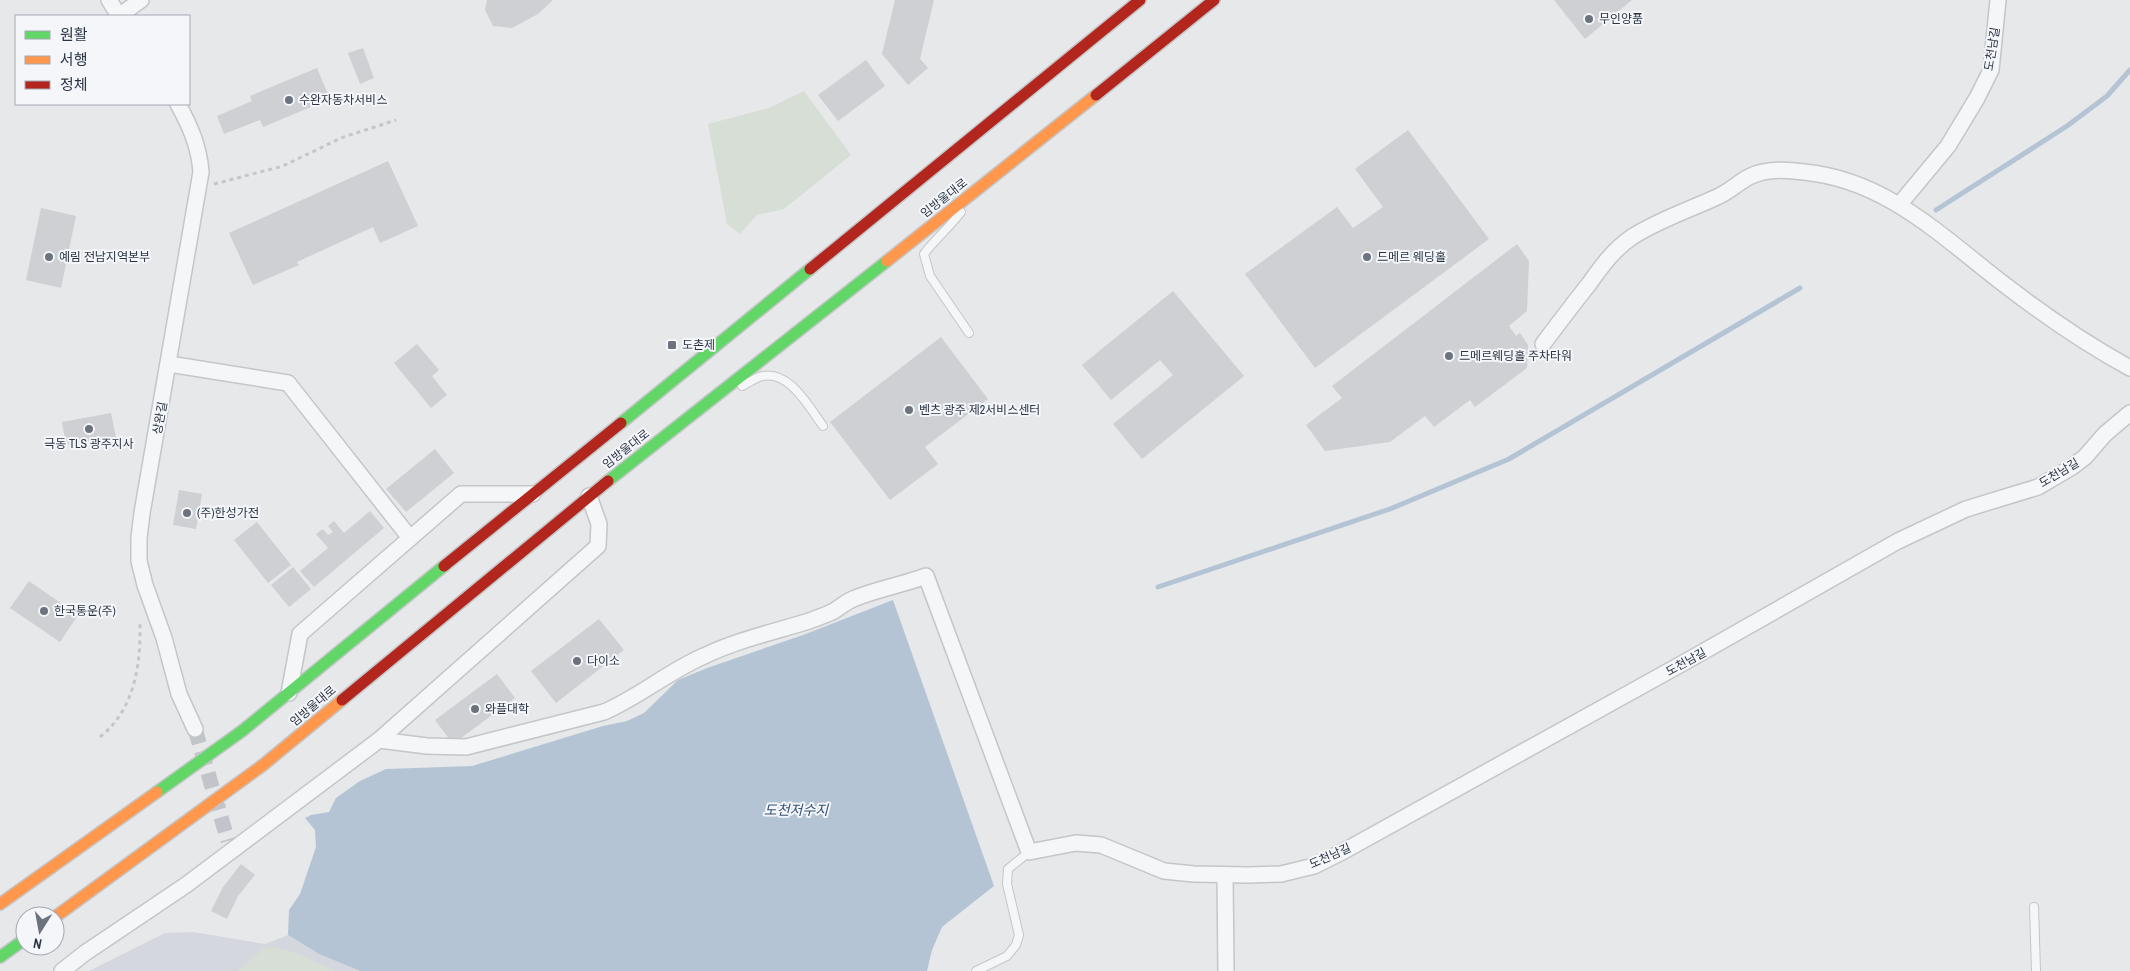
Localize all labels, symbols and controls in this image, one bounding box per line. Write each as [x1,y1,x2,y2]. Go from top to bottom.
place label: 무인양품 [1599,11,1643,27]
marker: 무인양품 [1583,13,1595,25]
legend [15,15,190,105]
text: 원활 [60,24,88,45]
street label: 도천남길 [1981,26,2003,72]
text: 서행 [60,49,88,70]
text: 정체 [60,74,88,95]
place label: 수완자동차서비스 [299,92,387,108]
marker: 수완자동차서비스 [283,94,295,106]
street label: 임방울대로 [917,175,971,221]
place label: 예림 전남지역본부 [59,249,150,265]
place label: 드메르 웨딩홀 [1377,249,1446,265]
marker: 예림 전남지역본부 [43,251,55,263]
marker: 드메르 웨딩홀 [1361,251,1373,263]
place label: 도촌제 [682,337,715,353]
marker: 도촌제 [666,339,678,351]
place label: 드메르웨딩홀 주차타워 [1459,348,1572,364]
marker: 드메르웨딩홀 주차타워 [1443,350,1455,362]
street label: 상완길 [149,400,171,436]
place label: 벤츠 광주 제2서비스센터 [919,402,1040,418]
marker: 벤츠 광주 제2서비스센터 [903,404,915,416]
marker: 극동 TLS 광주지사 [83,423,95,435]
street label: 임방울대로 [599,426,653,472]
place label: 극동 TLS 광주지사 [44,436,134,452]
street label: 도천남길 [2036,455,2082,491]
place label: (주)한성가전 [197,505,259,521]
marker: (주)한성가전 [181,507,193,519]
place label: 한국통운(주) [54,603,116,619]
marker: 한국통운(주) [38,605,50,617]
street label: 도천남길 [1663,644,1709,680]
place label: 다이소 [587,653,620,669]
marker: 다이소 [571,655,583,667]
street label: 임방울대로 [287,682,339,730]
place label: 와플대학 [485,701,529,717]
marker: 와플대학 [469,703,481,715]
water label: 도천저수지 [764,801,829,819]
street label: 도천남길 [1307,840,1353,872]
north arrow [15,906,65,956]
text: N [32,934,43,953]

